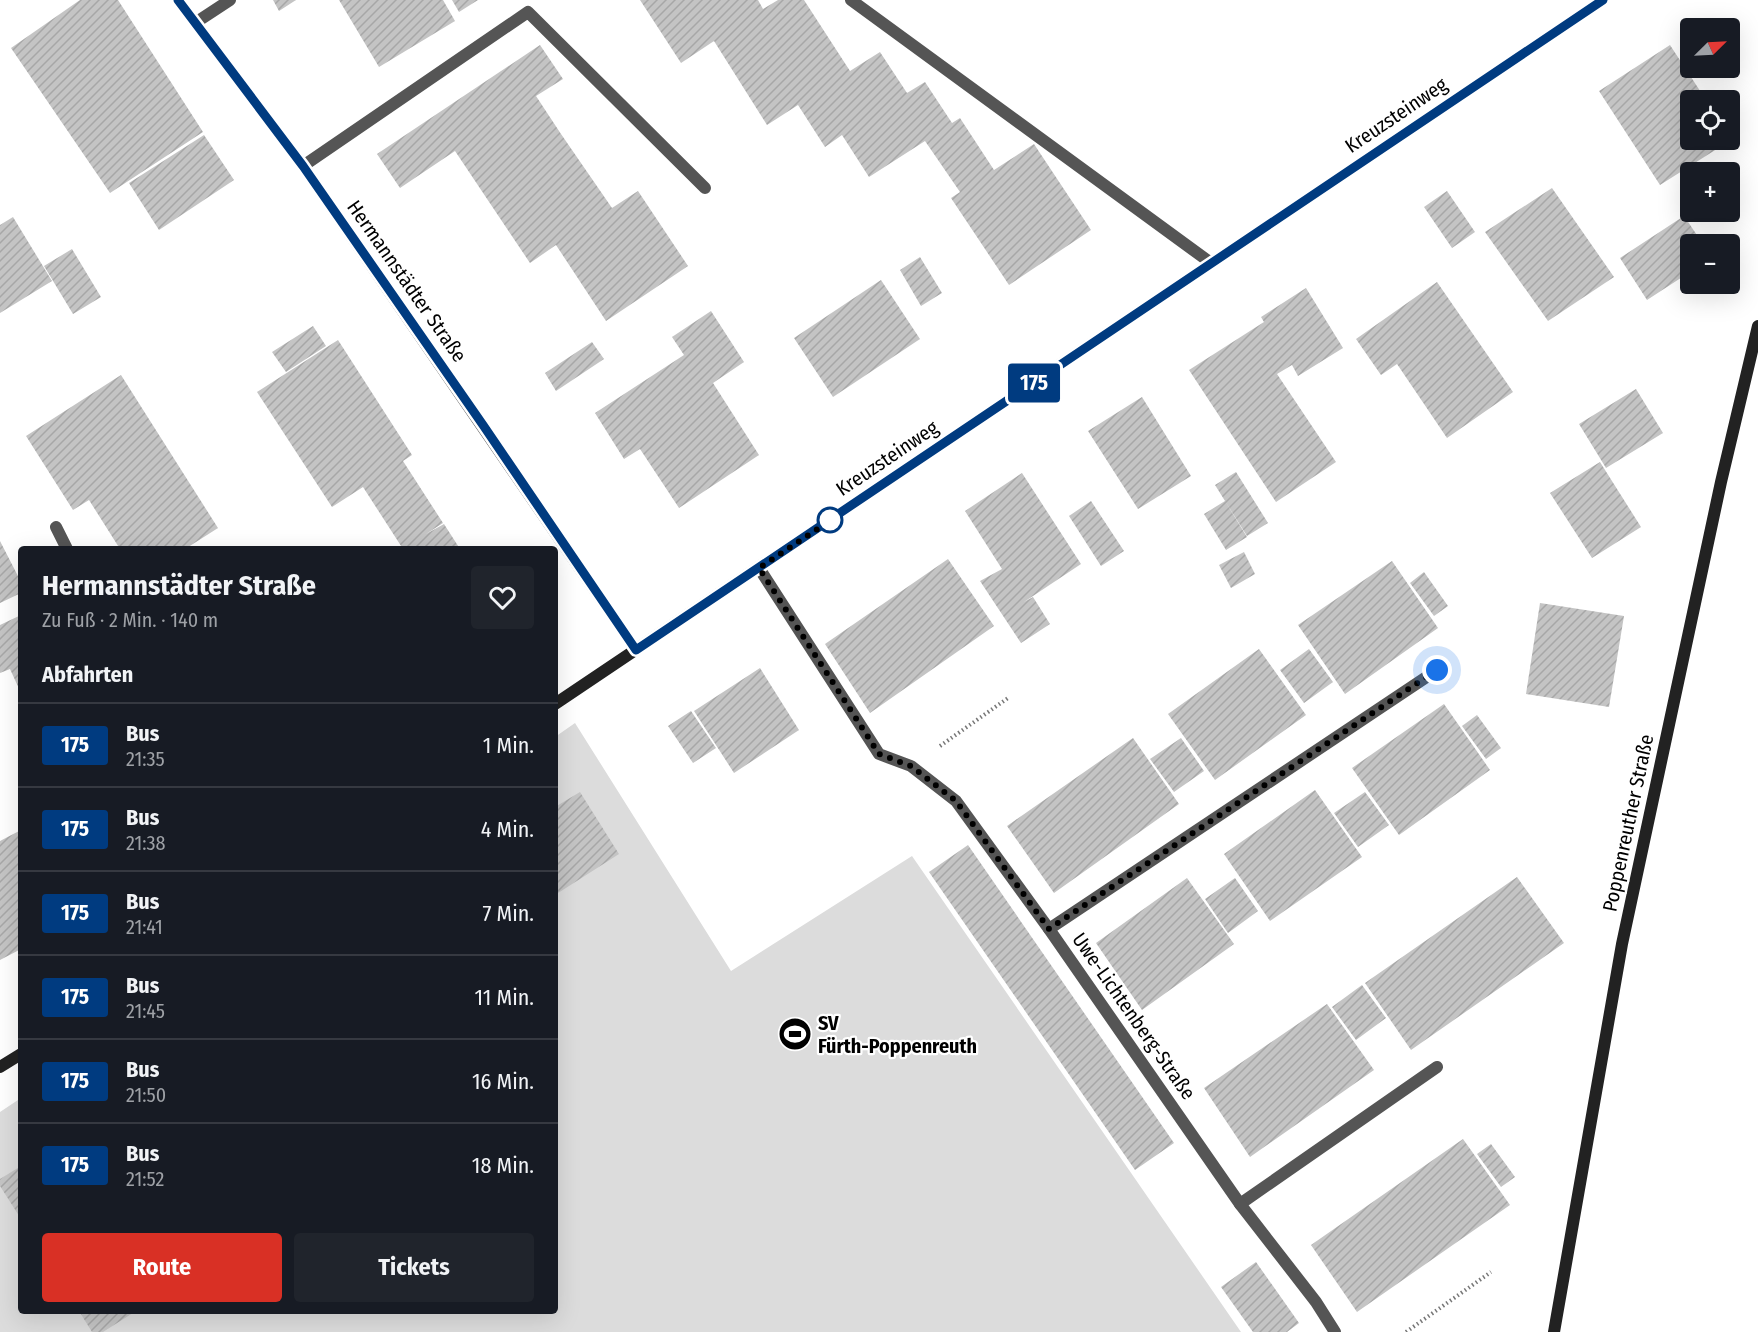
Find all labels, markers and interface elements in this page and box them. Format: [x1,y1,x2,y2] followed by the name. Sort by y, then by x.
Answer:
[1680,18,1740,78] north arrow
[1680,18,1740,294] map controls
[1340,72,1452,158] street label: Kreuzsteinweg
[1680,90,1740,150] button: locate
[1680,162,1740,222] button: +
[342,196,472,366] street label: Hermannstädter Straße
[1680,234,1740,294] button: −
[1000,364,1068,403] line badge: 175
[1020,370,1048,396] text: 175
[831,415,943,501] street label: Kreuzsteinweg
[817,507,843,533] unlabelled marker
[471,566,534,629] button: heart
[42,569,316,602] text: Hermannstädter Straße
[42,608,218,632] text: Zu Fuß · 2 Min. · 140 m
[1422,655,1452,685] your location
[42,661,133,688] text: Abfahrten
[126,720,159,747] text: Bus
[61,732,89,758] text: 175
[483,732,534,759] text: 1 Min.
[1597,732,1659,914] street label: Poppenreuther Straße
[126,747,165,771] text: 21:35
[126,804,159,831] text: Bus
[61,816,89,842] text: 175
[481,816,534,843] text: 4 Min.
[126,831,166,855] text: 21:38
[126,888,159,915] text: Bus
[61,900,89,926] text: 175
[482,900,534,927] text: 7 Min.
[126,915,163,939] text: 21:41
[1067,928,1201,1104] street label: Uwe-Lichtenberg-Straße
[126,972,159,999] text: Bus
[61,984,89,1010] text: 175
[475,984,534,1011] text: 11 Min.
[126,999,165,1023] text: 21:45
[818,1011,977,1058] place label: SV Fürth-Poppenreuth
[777,1016,813,1052] sports icon: SV Fürth-Poppenreuth
[126,1056,159,1083] text: Bus
[61,1068,89,1094] text: 175
[472,1068,534,1095] text: 16 Min.
[126,1083,166,1107] text: 21:50
[126,1140,159,1167] text: Bus
[61,1152,89,1178] text: 175
[472,1152,534,1179] text: 18 Min.
[126,1167,164,1191] text: 21:52
[42,1233,282,1302] button: Route
[294,1233,534,1302] button: Tickets

